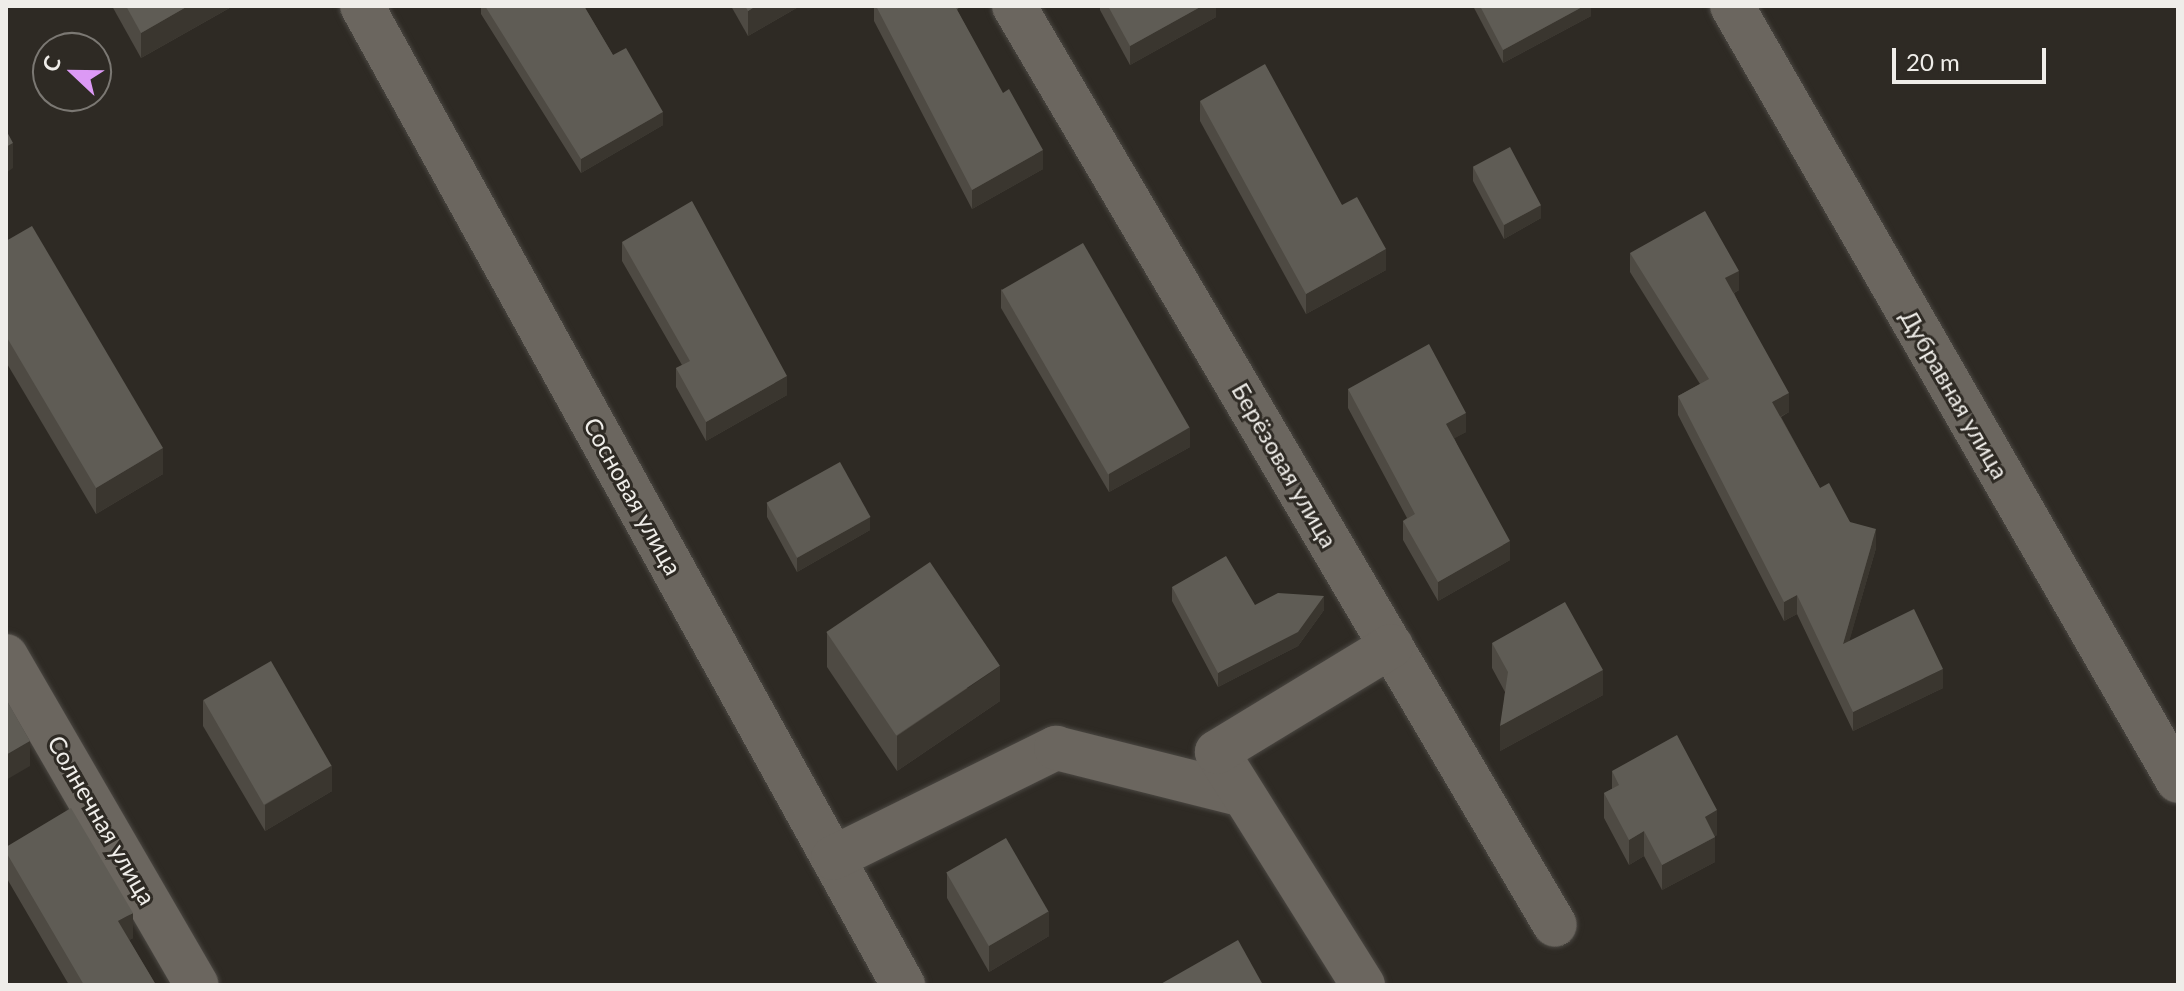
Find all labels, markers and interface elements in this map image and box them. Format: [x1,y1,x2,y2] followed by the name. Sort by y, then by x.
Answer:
[32,32,112,112] north arrow
[1896,32,2050,82] scale bar
[1906,47,1960,76] text: 20 m
[36,52,66,75] text: С
[1895,304,2015,484] street label: Дубравная улица
[1226,378,1344,552] street label: Берёзовая улица
[578,412,688,580] street label: Сосновая улица
[42,730,162,910] street label: Солнечная улица

